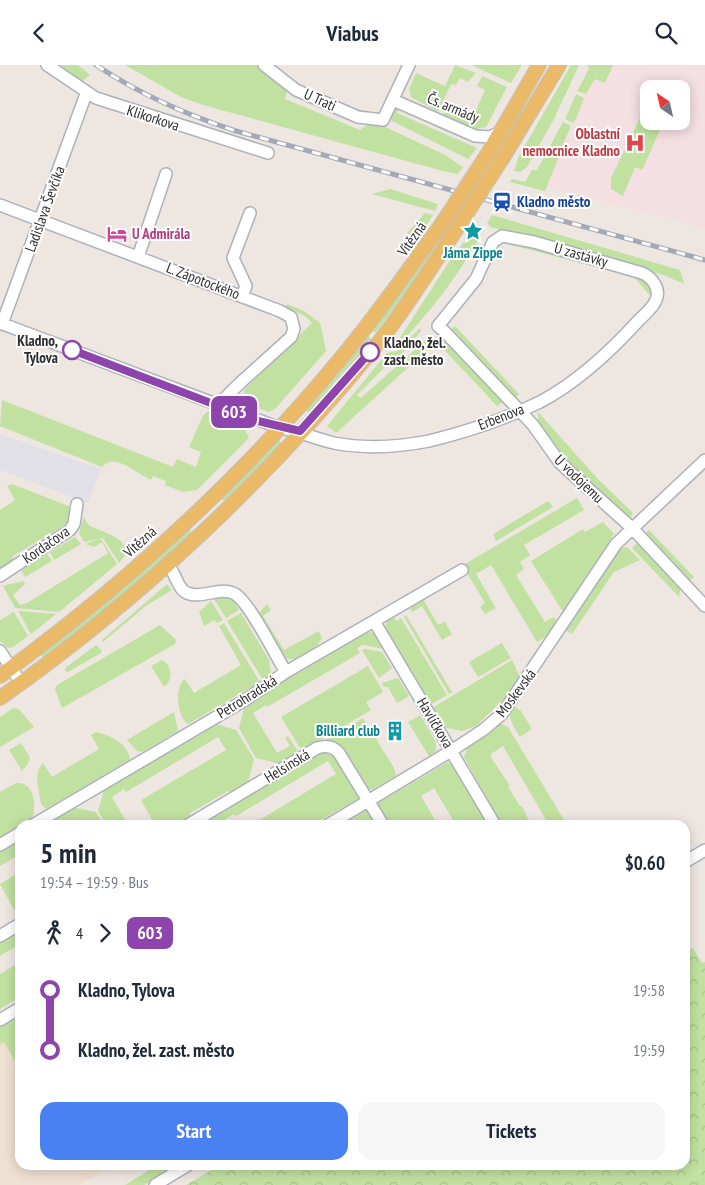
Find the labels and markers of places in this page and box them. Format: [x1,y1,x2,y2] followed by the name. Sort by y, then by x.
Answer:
[523,124,621,160] place label: Oblastní nemocnice Kladno
[624,132,646,154] hospital icon: Oblastní nemocnice Kladno
[491,191,513,213] station icon: Kladno město
[517,192,591,211] place label: Kladno město
[462,220,484,242] place icon: Jáma Zippe
[106,223,128,245] hotel icon: U Admirála
[132,224,190,243] place label: U Admirála
[442,243,503,262] place label: Jáma Zippe
[17,331,58,367] place label: Kladno, Tylova
[384,333,446,369] place label: Kladno, žel. zast. město
[62,340,82,360] marker: Kladno, Tylova
[360,342,380,362] marker: Kladno, žel. zast. město
[384,720,406,742] building icon: Billiard club
[316,721,380,740] place label: Billiard club

